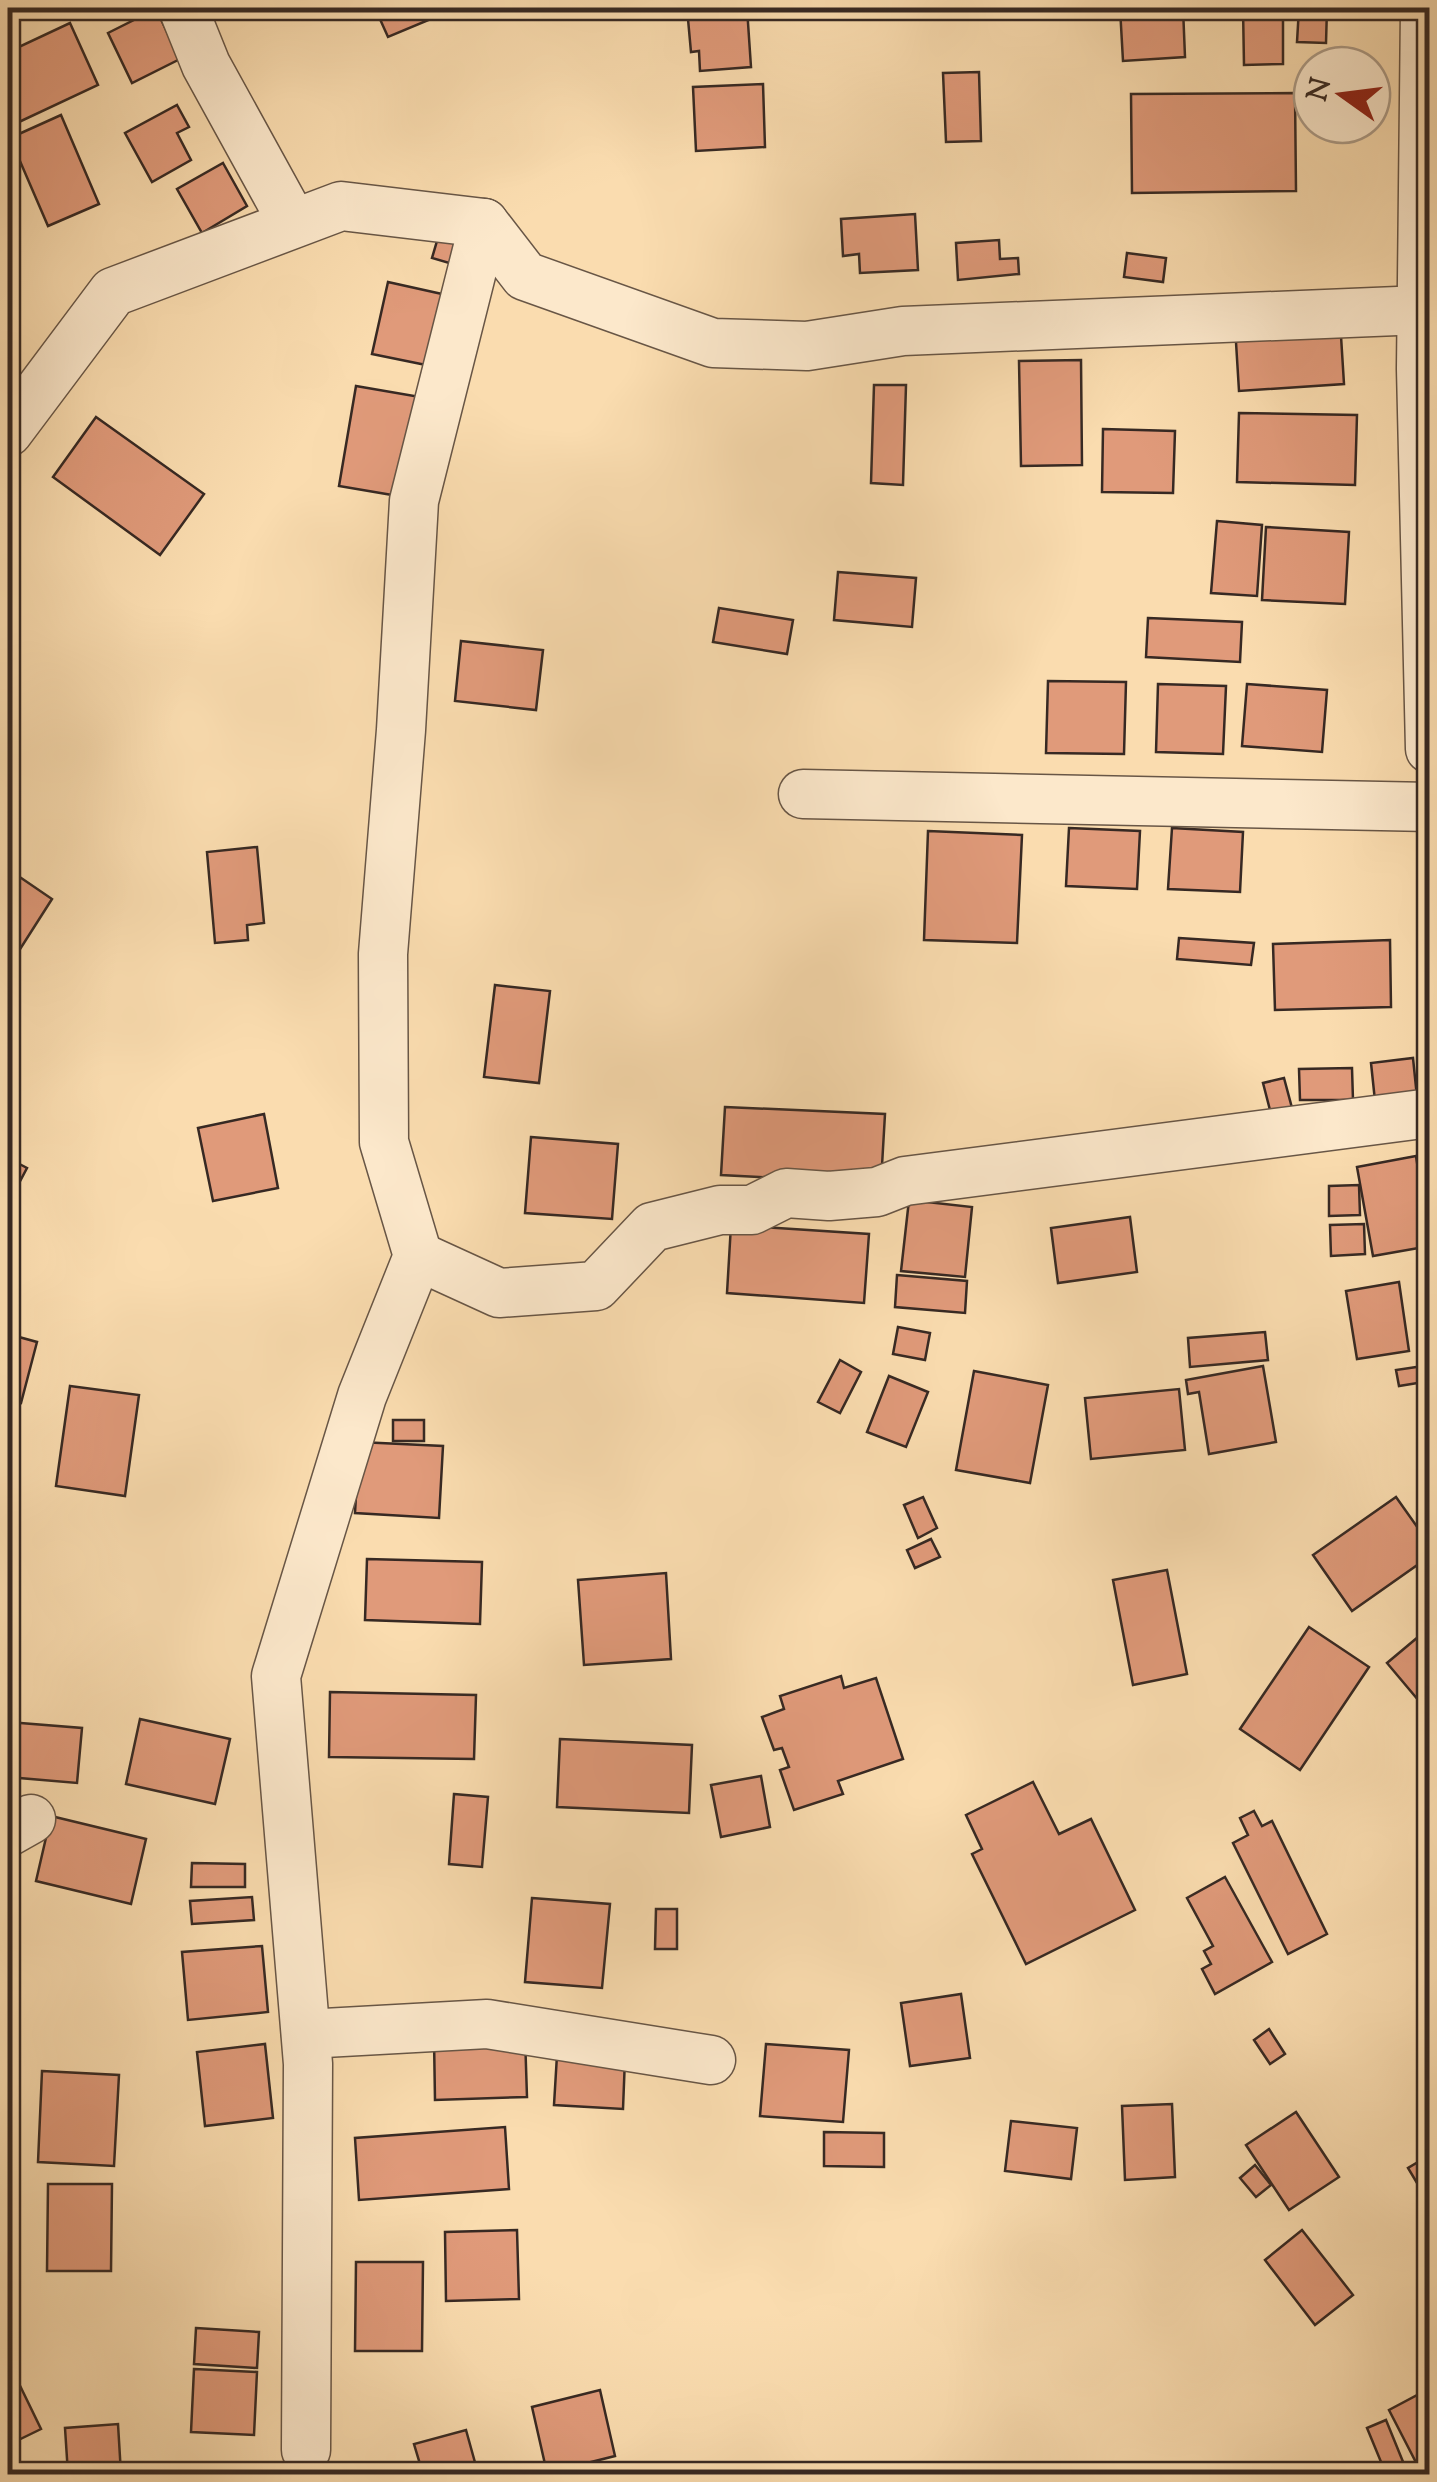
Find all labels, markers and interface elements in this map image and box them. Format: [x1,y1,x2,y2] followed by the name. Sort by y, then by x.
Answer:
[1292,45,1392,145] north arrow
[1299,74,1343,105] text: N

